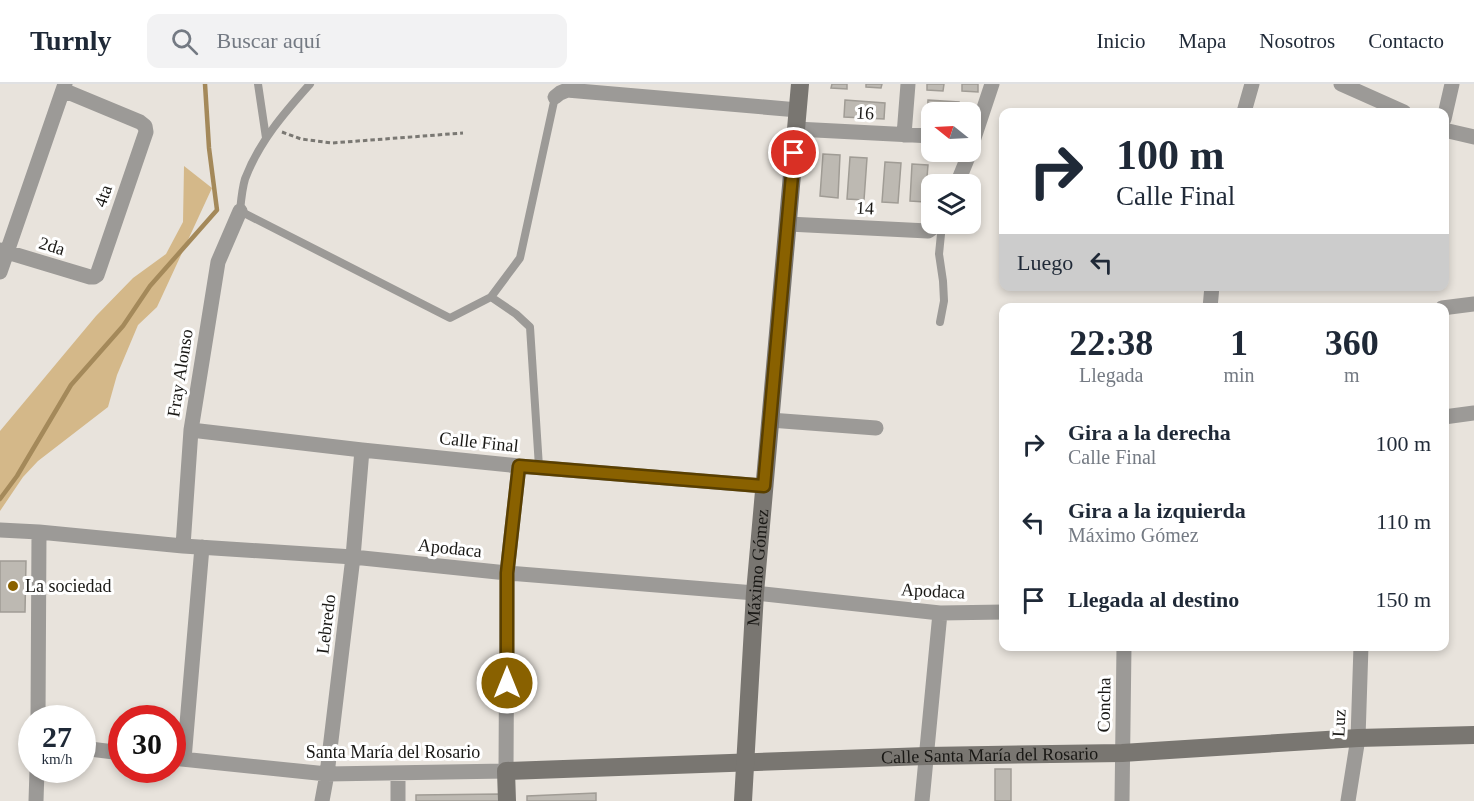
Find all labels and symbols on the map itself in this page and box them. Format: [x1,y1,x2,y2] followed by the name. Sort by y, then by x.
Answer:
[921,102,981,162] north arrow
[855,103,875,123] street label: 16
[768,127,819,178] pin
[90,182,116,210] street label: 4ta
[855,198,875,218] street label: 14
[37,233,67,259] street label: 2da
[163,328,197,418] street label: Fray Alonso
[438,428,520,456] street label: Calle Final
[743,508,772,627] street label: Máximo Gómez
[417,535,483,561] street label: Apodaca
[25,576,111,596] place label: La sociedad
[6,579,20,593] marker: La sociedad
[901,579,965,603] street label: Apodaca
[312,593,340,655] street label: Lebredo
[475,651,539,715] position arrow
[1094,677,1114,733] street label: Concha
[108,705,186,783] speed limit sign: 30
[1328,708,1350,737] street label: Luz
[306,742,480,762] street label: Santa María del Rosario
[881,743,1098,768] street label: Calle Santa María del Rosario

